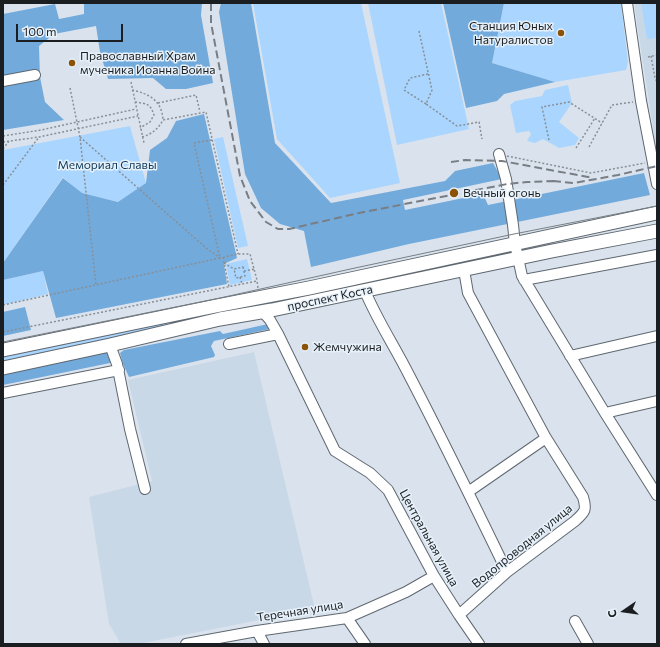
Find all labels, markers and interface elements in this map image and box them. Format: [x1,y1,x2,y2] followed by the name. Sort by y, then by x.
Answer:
[18,16,125,42] scale bar
[469,19,553,47] place label: Станция Юных Натуралистов
[23,24,57,38] text: 100 m
[556,28,566,38] marker: Станция Юных Натуралистов
[80,49,216,77] place label: Православный Храм мученика Иоанна Война
[67,58,77,68] marker: Православный Храм мученика Иоанна Война
[57,158,157,172] park label: Мемориал Славы
[463,186,541,200] place label: Вечный огонь
[448,187,460,199] marker: Вечный огонь
[286,282,374,314] street label: проспект Коста
[313,340,382,354] place label: Жемчужина
[300,342,310,352] marker: Жемчужина
[396,487,462,589] street label: Центральная улица
[469,501,575,591] street label: Водопроводная улица
[604,591,644,631] north arrow
[256,597,344,625] street label: Теречная улица
[605,609,619,619] text: С

